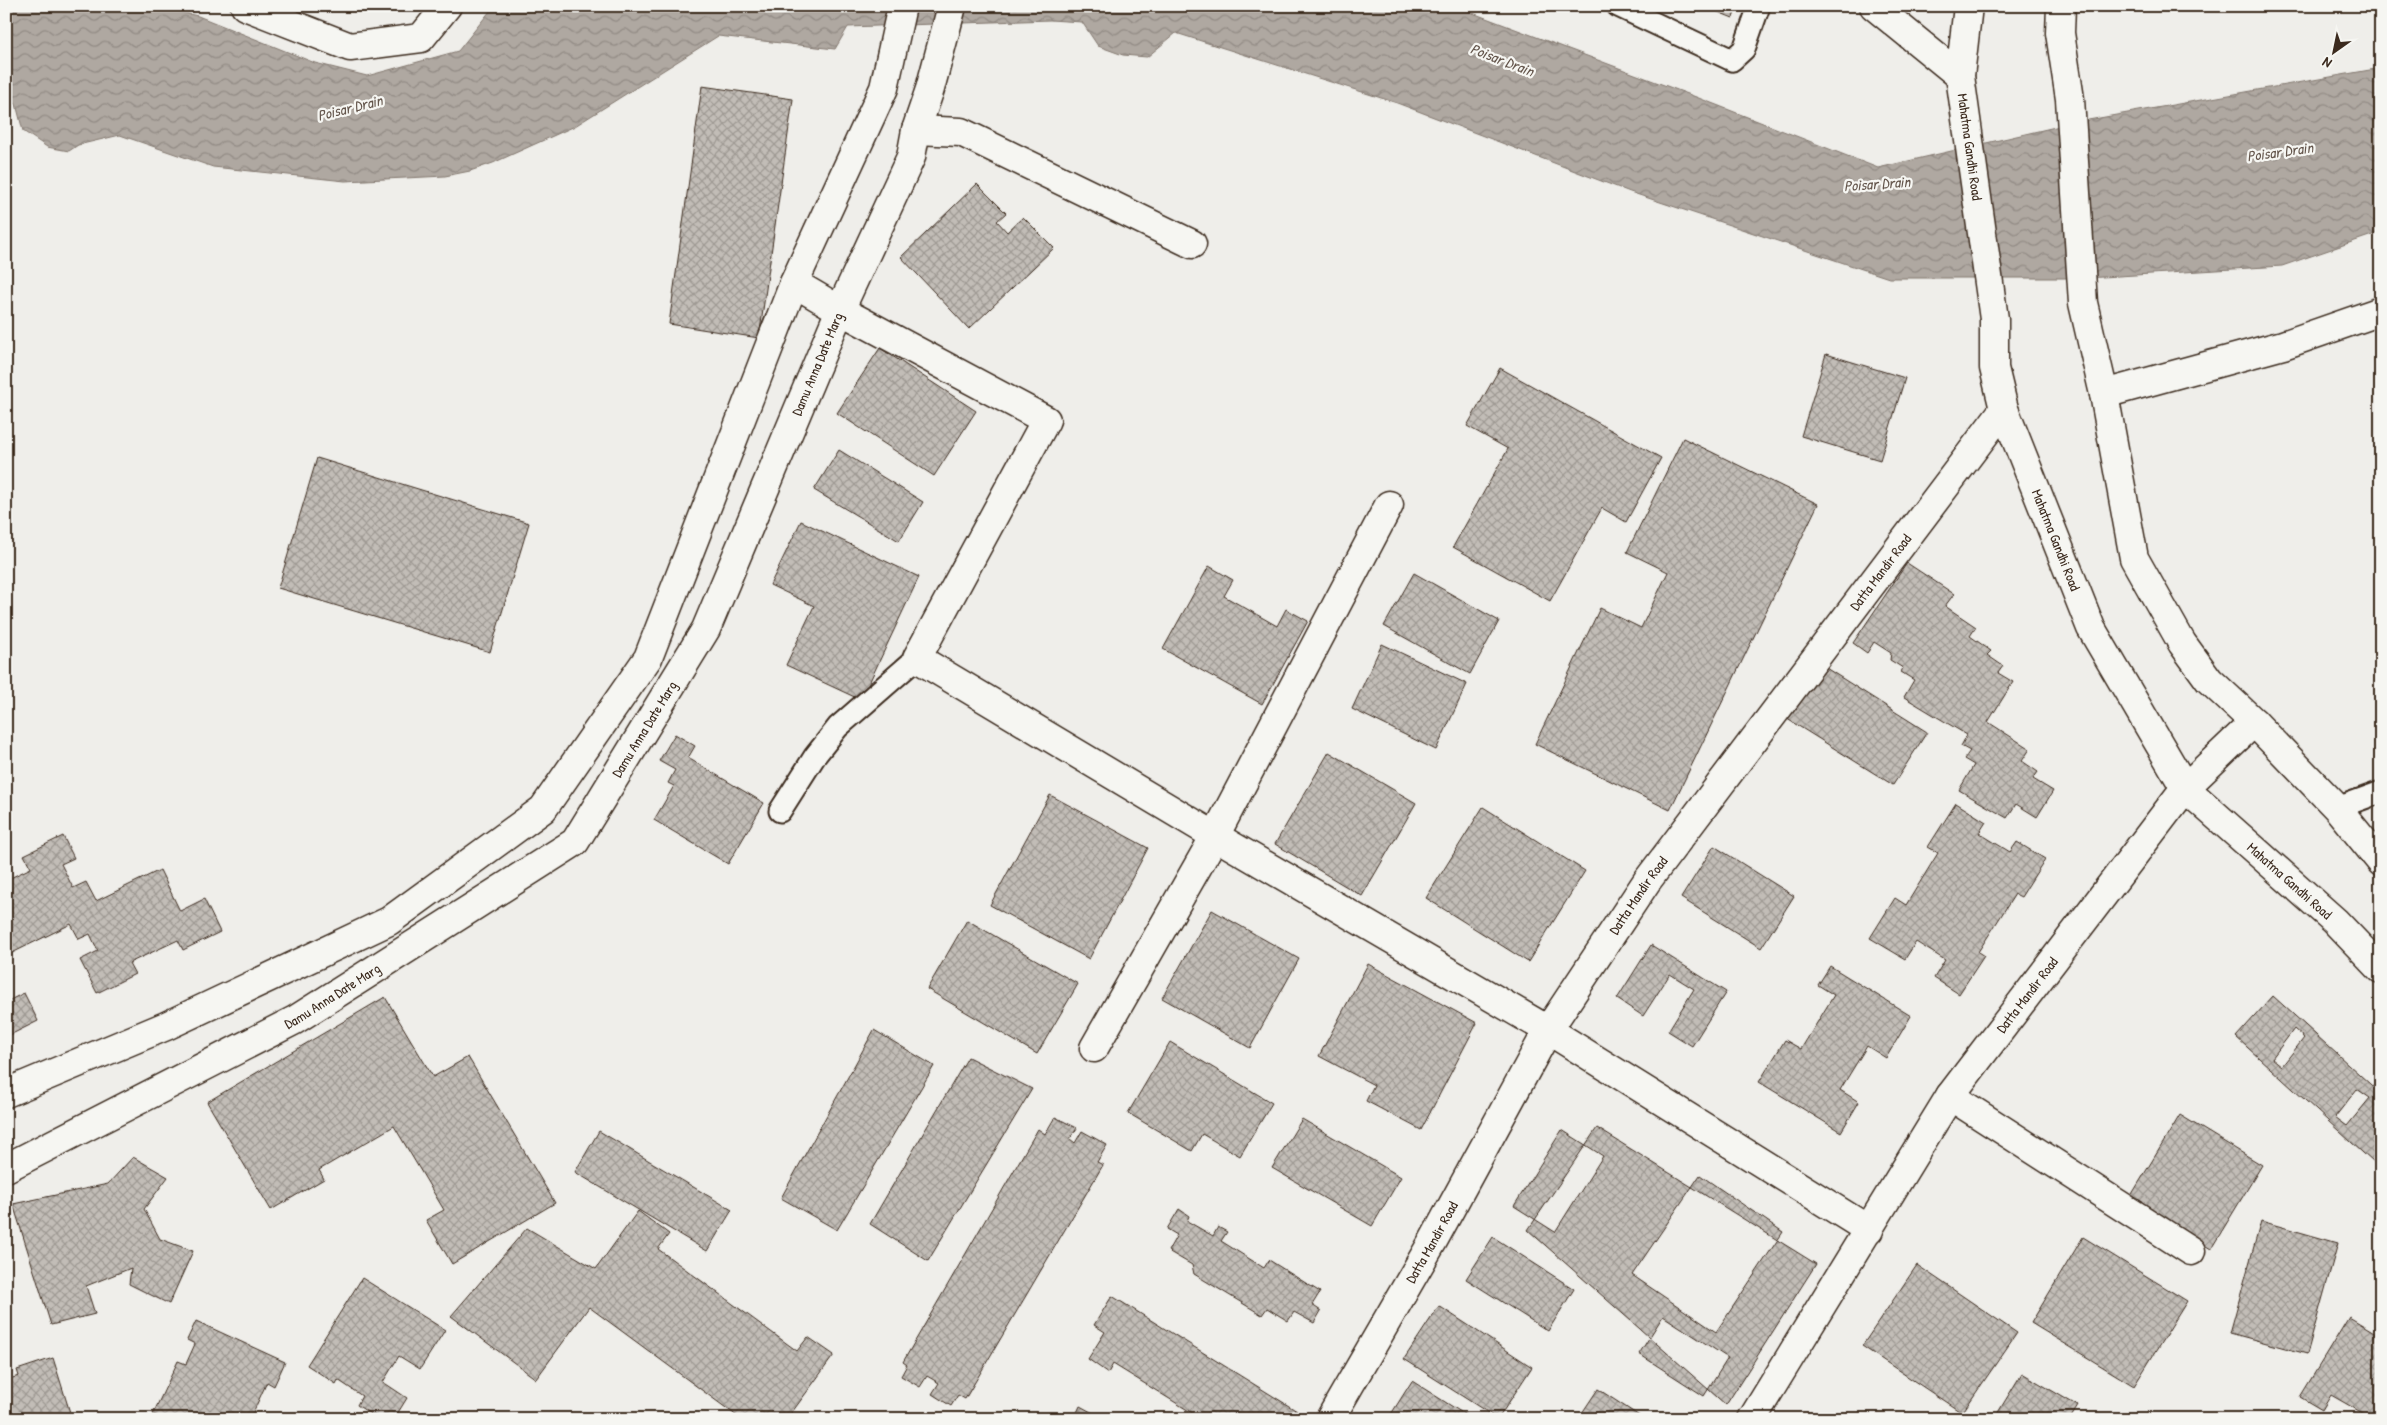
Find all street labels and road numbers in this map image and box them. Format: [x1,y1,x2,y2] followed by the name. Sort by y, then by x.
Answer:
[1954,92,1987,202] street label: Mahatma Gandhi Road
[787,309,848,418] street label: Damu Anna Date Marg
[2028,486,2085,594] street label: Mahatma Gandhi Road
[1845,530,1915,614] street label: Datta Mandir Road
[607,677,682,781] street label: Damu Anna Date Marg
[2243,838,2337,924] street label: Mahatma Gandhi Road
[1604,852,1672,938] street label: Datta Mandir Road
[1992,952,2062,1037] street label: Datta Mandir Road
[281,958,384,1033] street label: Damu Anna Date Marg
[1401,1197,1462,1286] street label: Datta Mandir Road

